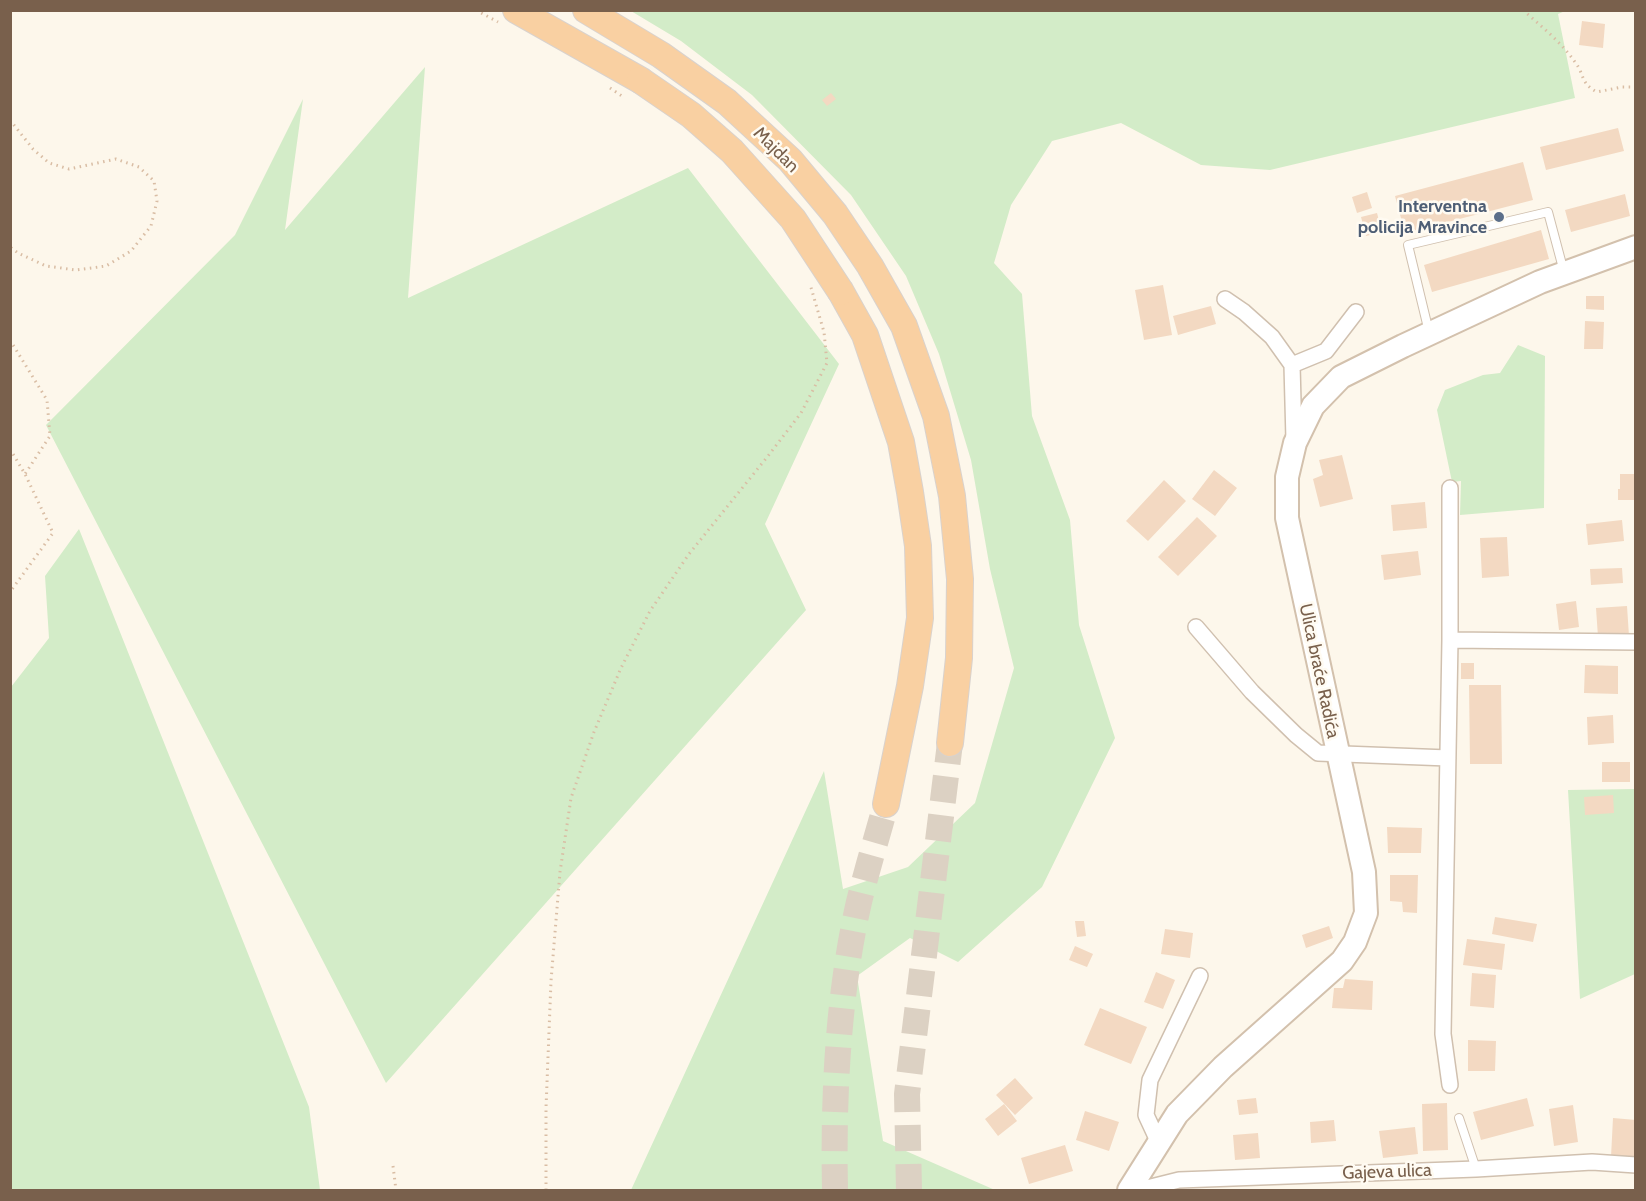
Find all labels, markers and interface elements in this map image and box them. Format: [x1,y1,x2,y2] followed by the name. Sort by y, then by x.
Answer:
[749,123,803,177] street label: Majdan
[1358,196,1487,238] place label: Interventna policija Mravince
[1492,210,1506,224] marker: Interventna policija Mravince
[1294,602,1344,740] street label: Ulica braće Radića
[1342,1160,1432,1184] street label: Gajeva ulica

